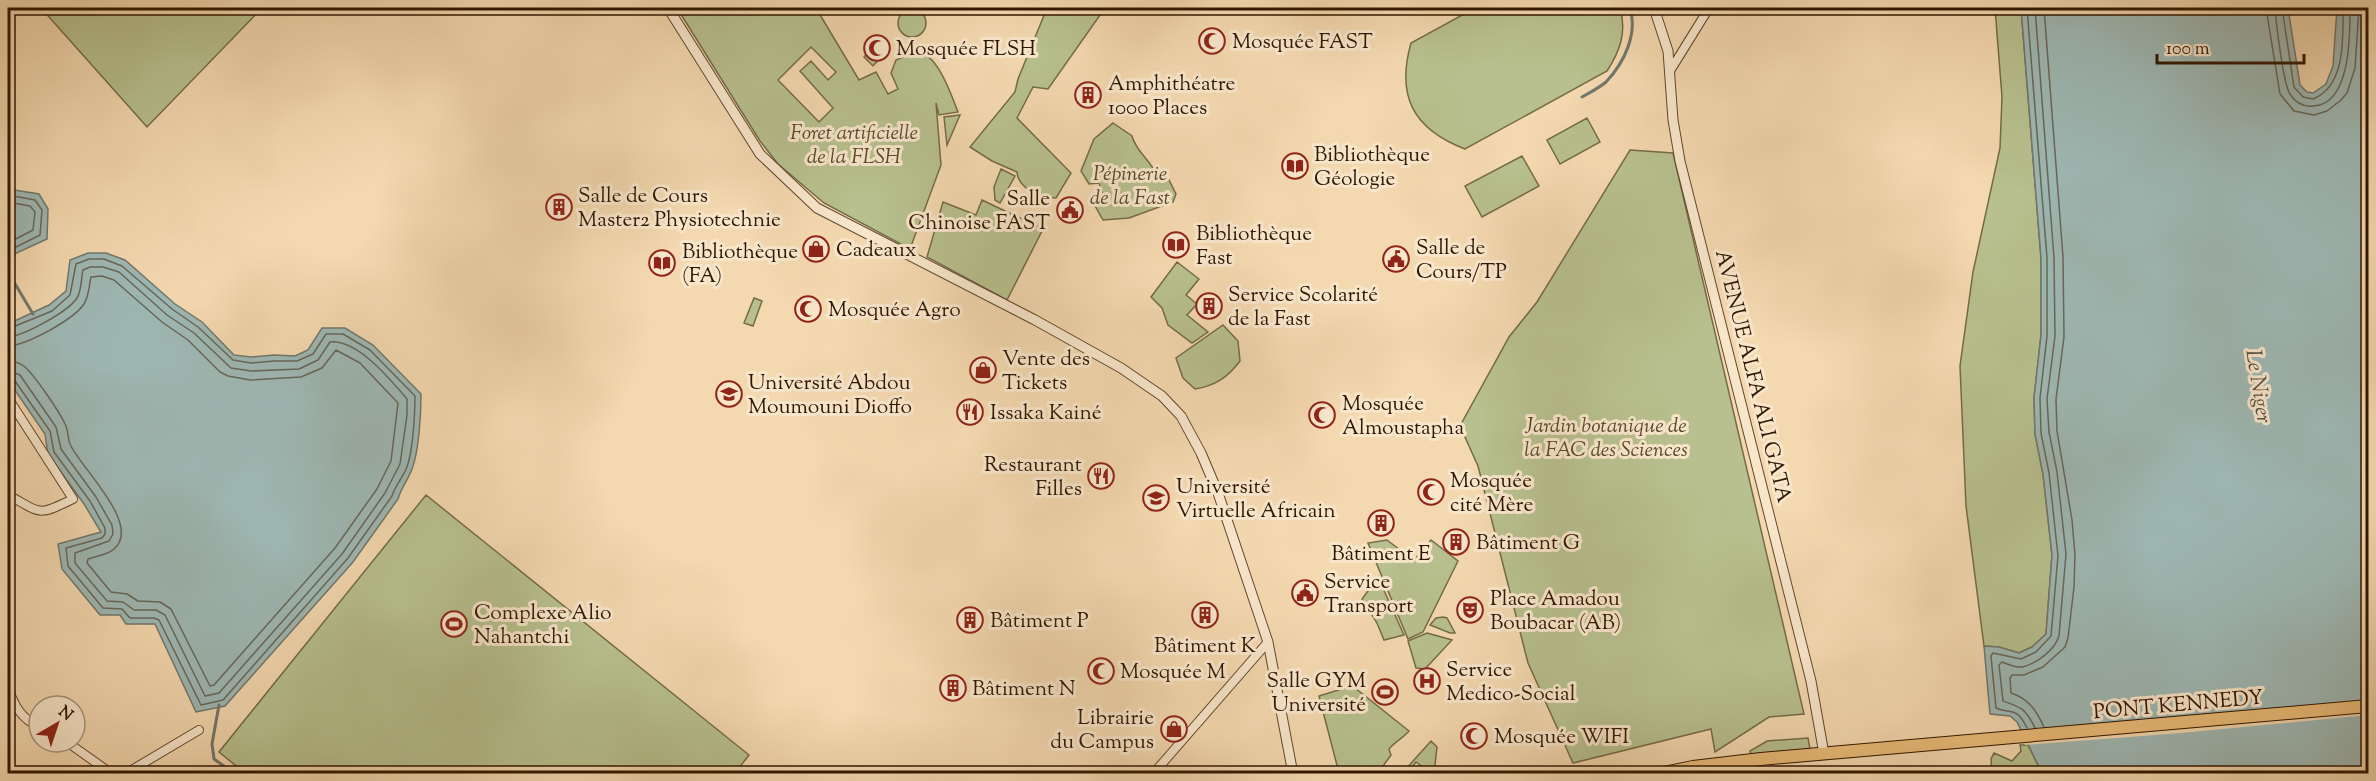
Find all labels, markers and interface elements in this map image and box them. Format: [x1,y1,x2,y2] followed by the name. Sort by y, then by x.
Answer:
[1197,26,1227,56] mosque icon: Mosquée FAST
[2157,27,2304,65] scale bar
[1232,28,1373,58] place label: Mosquée FAST
[862,33,892,63] mosque icon: Mosquée FLSH
[896,35,1036,65] place label: Mosquée FLSH
[2166,37,2210,63] text: 100 m
[1108,70,1235,124] place label: Amphithéatre 1000 Places
[1073,80,1103,110] building icon: Amphithéatre 1000 Places
[790,119,918,173] park label: Foret artificielle de la FLSH
[1314,141,1430,195] place label: Bibliothèque Géologie
[1280,151,1310,181] library icon: Bibliothèque Géologie
[1090,160,1170,214] park label: Pépinerie de la Fast
[578,182,781,236] place label: Salle de Cours Master2 Physiotechnie
[908,185,1050,239] place label: Salle Chinoise FAST
[544,192,574,222] building icon: Salle de Cours Master2 Physiotechnie
[1055,195,1085,225] public building icon: Salle Chinoise FAST
[1196,220,1312,274] place label: Bibliothèque Fast
[1161,230,1191,260] library icon: Bibliothèque Fast
[801,234,831,264] shop icon: Cadeaux
[1416,234,1507,288] place label: Salle de Cours/TP
[836,236,916,266] place label: Cadeaux
[682,238,798,292] place label: Bibliothèque (FA)
[1381,244,1411,274] public building icon: Salle de Cours/TP
[1706,247,1798,506] street label: AVENUE ALFA ALI GATA
[647,248,677,278] library icon: Bibliothèque (FA)
[1228,281,1378,335] place label: Service Scolarité de la Fast
[1194,291,1224,321] building icon: Service Scolarité de la Fast
[793,294,823,324] mosque icon: Mosquée Agro
[828,296,961,326] place label: Mosquée Agro
[1002,345,1090,399] place label: Vente des Tickets
[2235,347,2279,426] water label: Le Niger
[968,355,998,385] shop icon: Vente des Tickets
[748,369,912,423] place label: Université Abdou Moumouni Dioffo
[714,379,744,409] school or university icon: Université Abdou Moumouni Dioffo
[1342,390,1464,444] place label: Mosquée Almoustapha
[955,397,985,427] restaurant icon: Issaka Kainé
[990,399,1102,429] place label: Issaka Kainé
[1307,400,1337,430] mosque icon: Mosquée Almoustapha
[1524,412,1688,466] park label: Jardin botanique de la FAC des Sciences
[984,451,1082,505] place label: Restaurant Filles
[1086,461,1116,491] restaurant icon: Restaurant Filles
[1450,467,1533,521] place label: Mosquée cité Mère
[1176,473,1336,527] place label: Université Virtuelle Africain
[1416,477,1446,507] mosque icon: Mosquée cité Mère
[1141,483,1171,513] school or university icon: Université Virtuelle Africain
[1366,508,1396,538] building icon: Bâtiment E
[1441,527,1471,557] building icon: Bâtiment G
[1476,529,1580,559] place label: Bâtiment G
[1331,540,1431,570] place label: Bâtiment E
[1324,568,1413,622] place label: Service Transport
[1290,578,1320,608] public building icon: Service Transport
[1490,585,1621,639] place label: Place Amadou Boubacar (AB)
[1455,595,1485,625] theatre icon: Place Amadou Boubacar (AB)
[474,599,612,653] place label: Complexe Alio Nahantchi
[1190,600,1220,630] building icon: Bâtiment K
[955,605,985,635] building icon: Bâtiment P
[990,607,1089,637] place label: Bâtiment P
[439,609,469,639] sports icon: Complexe Alio Nahantchi
[1154,632,1256,662] place label: Bâtiment K
[1086,656,1116,686] mosque icon: Mosquée M
[1446,656,1576,710] place label: Service Medico-Social
[1120,658,1226,688] place label: Mosquée M
[1412,666,1442,696] hospital icon: Service Medico-Social
[1267,667,1366,721] place label: Salle GYM Université
[938,673,968,703] building icon: Bâtiment N
[972,675,1076,705] place label: Bâtiment N
[1370,677,1400,707] sports icon: Salle GYM Université
[2092,684,2264,728] street label: PONT KENNEDY
[27,694,87,754] north arrow
[53,701,77,727] text: N
[1050,704,1154,758] place label: Librairie du Campus
[1159,714,1189,744] shop icon: Librairie du Campus
[1459,721,1489,751] mosque icon: Mosquée WIFI
[1494,723,1629,753] place label: Mosquée WIFI

